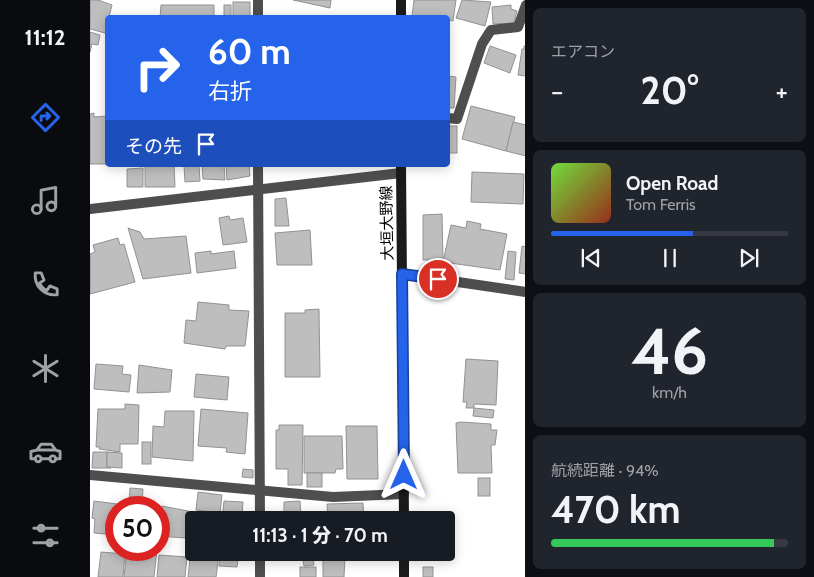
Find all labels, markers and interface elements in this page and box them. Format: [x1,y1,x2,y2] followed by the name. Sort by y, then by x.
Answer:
[25,24,65,51] text: 11:12
[208,30,291,73] text: 60 m
[125,35,190,100] icon: right
[551,42,615,61] text: エアコン
[641,67,698,114] text: 20°
[551,74,563,108] text: −
[776,74,788,108] text: +
[208,78,252,105] text: 右折
[28,100,63,135] icon: directions
[192,130,220,158] icon: arrive
[125,135,182,158] text: その先
[626,172,718,195] text: Open Road
[28,183,63,218] icon: music
[377,185,397,261] street label: 大垣大野線
[626,195,696,214] text: Tom Ferris
[577,244,605,272] icon: previous
[656,244,684,272] icon: pause
[735,244,763,272] icon: next
[417,258,459,300] pin
[424,265,452,293] icon: arrive
[28,267,63,302] icon: phone
[631,311,708,390] text: 46
[28,351,63,386] icon: climate
[652,383,687,402] text: km/h
[28,434,63,469] icon: car
[377,448,429,500] position arrow
[551,461,659,480] text: 航続距離 · 94%
[551,486,680,533] text: 470 km
[105,496,170,561] speed limit sign: 50
[28,518,63,553] icon: filters
[252,524,388,547] text: 11:13 · 1 分 · 70 m

